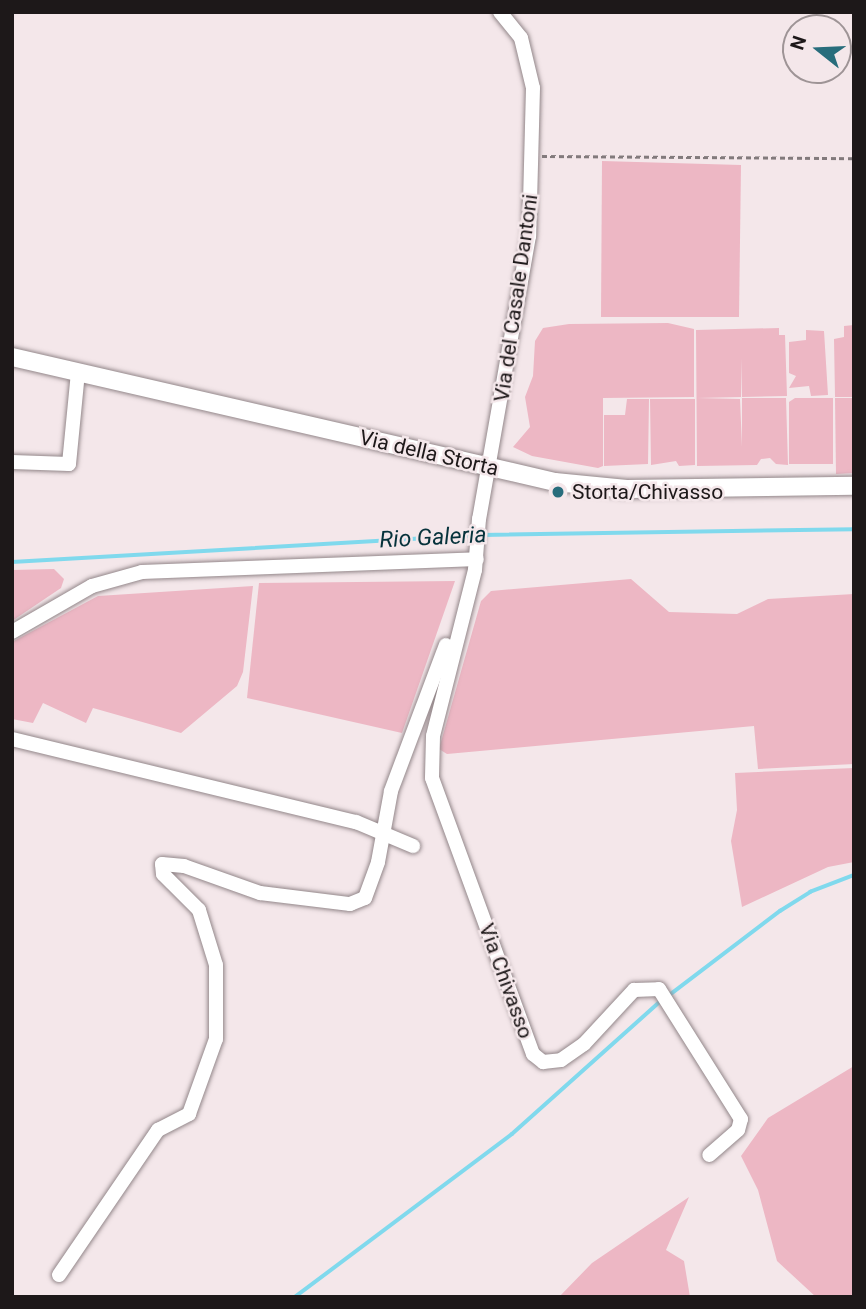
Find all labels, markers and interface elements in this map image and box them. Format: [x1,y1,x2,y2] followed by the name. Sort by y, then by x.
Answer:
[782,14,852,84] north arrow
[785,33,811,53] text: N
[489,193,543,403] street label: Via del Casale Dantoni
[357,425,501,481] street label: Via della Storta
[572,479,723,505] place label: Storta/Chivasso
[550,484,566,500] marker: Storta/Chivasso
[379,521,487,555] water label: Rio Galeria
[474,920,538,1042] street label: Via Chivasso

